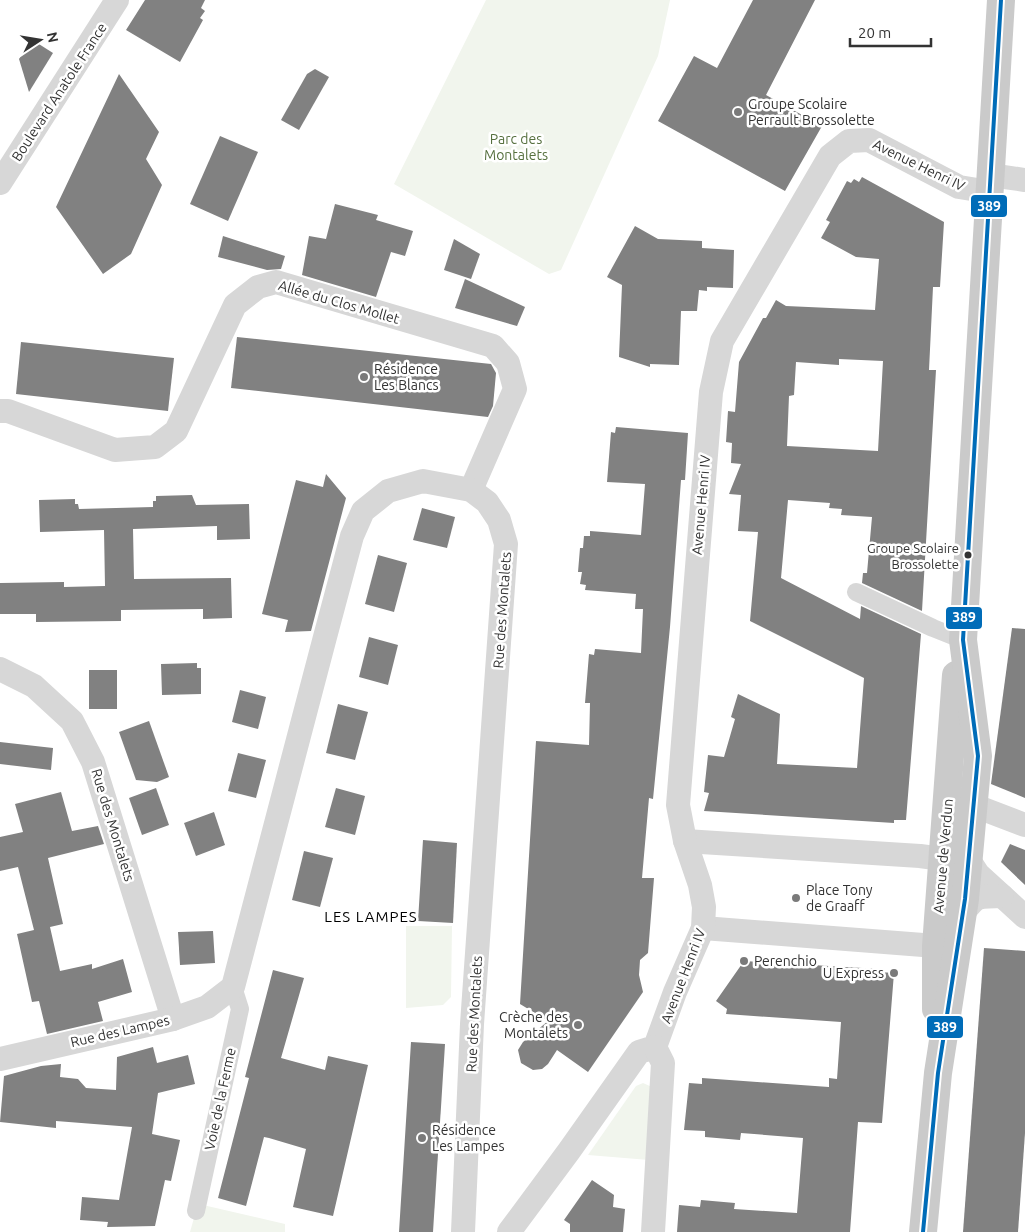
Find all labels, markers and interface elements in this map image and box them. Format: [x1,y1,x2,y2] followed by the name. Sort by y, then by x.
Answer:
[15,15,65,65] north arrow
[850,15,931,47] scale bar
[8,20,110,164] street label: Boulevard Anatole France
[858,24,891,41] text: 20 m
[44,31,62,44] text: N
[748,96,875,128] place label: Groupe Scolaire Perrault Brossolette
[732,106,744,118] marker: Groupe Scolaire Perrault Brossolette
[484,131,548,163] park label: Parc des Montalets
[870,136,968,194] street label: Avenue Henri IV
[970,194,1008,218] line badge: 389
[977,198,1001,214] text: 389
[277,277,402,327] street label: Allée du Clos Mollet
[374,361,439,393] place label: Résidence Les Blancs
[358,371,370,383] marker: Résidence Les Blancs
[689,454,713,556] street label: Avenue Henri IV
[867,541,959,571] place label: Groupe Scolaire Brossolette
[963,550,973,560] marker: Groupe Scolaire Brossolette
[490,551,514,669] street label: Rue des Montalets
[945,606,983,630] line badge: 389
[952,609,976,625] text: 389
[88,767,138,883] street label: Rue des Montalets
[930,798,956,914] street label: Avenue de Verdun
[806,882,873,914] place label: Place Tony de Graaff
[790,892,802,904] marker: Place Tony de Graaff
[324,908,418,925] district label: LES LAMPES
[658,926,708,1026] street label: Avenue Henri IV
[754,953,817,969] place label: Perenchio
[463,955,485,1073] street label: Rue des Montalets
[738,955,750,967] marker: Perenchio
[823,965,884,981] place label: U Express
[888,967,900,979] marker: U Express
[499,1009,568,1041] place label: Crèche des Montalets
[69,1012,171,1050] street label: Rue des Lampes
[926,1015,964,1039] line badge: 389
[572,1019,584,1031] marker: Crèche des Montalets
[933,1019,957,1035] text: 389
[201,1046,239,1152] street label: Voie de la Ferme
[432,1122,505,1154] place label: Résidence Les Lampes
[416,1132,428,1144] marker: Résidence Les Lampes

